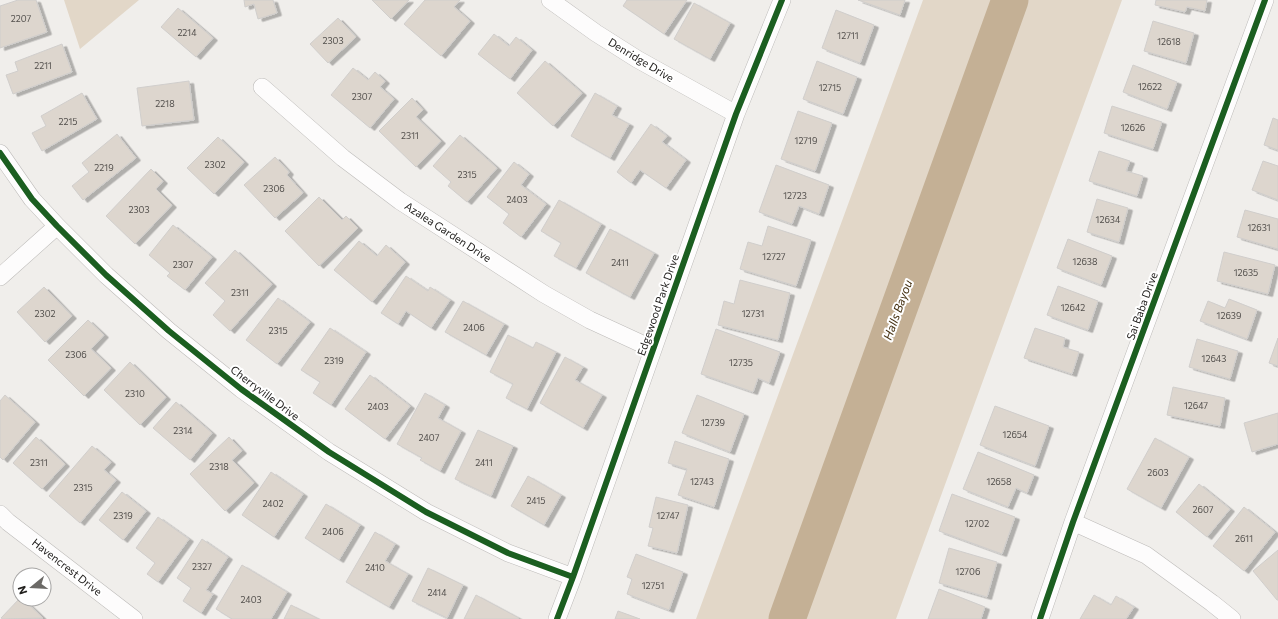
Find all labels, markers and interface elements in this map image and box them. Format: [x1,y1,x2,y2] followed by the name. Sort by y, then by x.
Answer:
[11,13,32,24] house number: 2207
[177,27,197,38] house number: 2214
[837,30,859,41] house number: 12711
[322,35,344,46] house number: 2303
[606,35,677,84] street label: Denridge Drive
[1157,36,1181,47] house number: 12618
[34,60,52,71] house number: 2211
[1138,81,1162,92] house number: 12622
[819,82,841,93] house number: 12715
[352,91,373,102] house number: 2307
[155,98,175,109] house number: 2218
[59,116,78,127] house number: 2215
[1121,122,1145,133] house number: 12626
[401,130,419,141] house number: 2311
[795,135,817,146] house number: 12719
[205,159,225,170] house number: 2302
[94,162,114,173] house number: 2219
[457,169,477,180] house number: 2315
[263,183,285,194] house number: 2306
[783,190,807,201] house number: 12723
[506,194,528,205] house number: 2403
[403,199,494,264] street label: Azalea Garden Drive
[128,204,150,215] house number: 2303
[1096,214,1121,225] house number: 12634
[1247,222,1271,233] house number: 12631
[762,251,786,262] house number: 12727
[634,252,681,357] street label: Edgewood Park Drive
[1073,256,1097,267] house number: 12638
[611,257,629,268] house number: 2411
[173,259,194,270] house number: 2307
[1234,267,1258,278] house number: 12635
[1123,270,1160,341] street label: Sai Baba Drive
[880,277,914,342] water label: Halls Bayou
[231,287,249,298] house number: 2311
[1061,302,1085,313] house number: 12642
[35,308,55,319] house number: 2302
[742,308,764,319] house number: 12731
[1217,310,1241,321] house number: 12639
[463,322,485,333] house number: 2406
[268,325,288,336] house number: 2315
[65,349,87,360] house number: 2306
[1202,353,1226,364] house number: 12643
[324,355,344,366] house number: 2319
[729,357,753,368] house number: 12735
[228,363,302,423] street label: Cherryville Drive
[125,388,145,399] house number: 2310
[1184,400,1208,411] house number: 12647
[367,401,389,412] house number: 2403
[701,417,725,428] house number: 12739
[173,425,193,436] house number: 2314
[1003,429,1028,440] house number: 12654
[419,432,440,443] house number: 2407
[30,457,48,468] house number: 2311
[475,457,493,468] house number: 2411
[209,461,229,472] house number: 2318
[1147,467,1169,478] house number: 2603
[690,476,714,487] house number: 12743
[987,476,1011,487] house number: 12658
[73,482,93,493] house number: 2315
[527,495,545,506] house number: 2415
[262,498,284,509] house number: 2402
[1192,504,1214,515] house number: 2607
[113,510,133,521] house number: 2319
[657,510,680,521] house number: 12747
[965,518,989,529] house number: 12702
[322,526,344,537] house number: 2406
[1235,533,1253,544] house number: 2611
[30,535,105,598] street label: Havencrest Drive
[192,561,212,572] house number: 2327
[365,562,385,573] house number: 2410
[956,566,980,577] house number: 12706
[12,567,52,607] north arrow
[642,580,664,591] house number: 12751
[15,584,29,596] text: N
[427,587,447,598] house number: 2414
[240,594,262,605] house number: 2403

